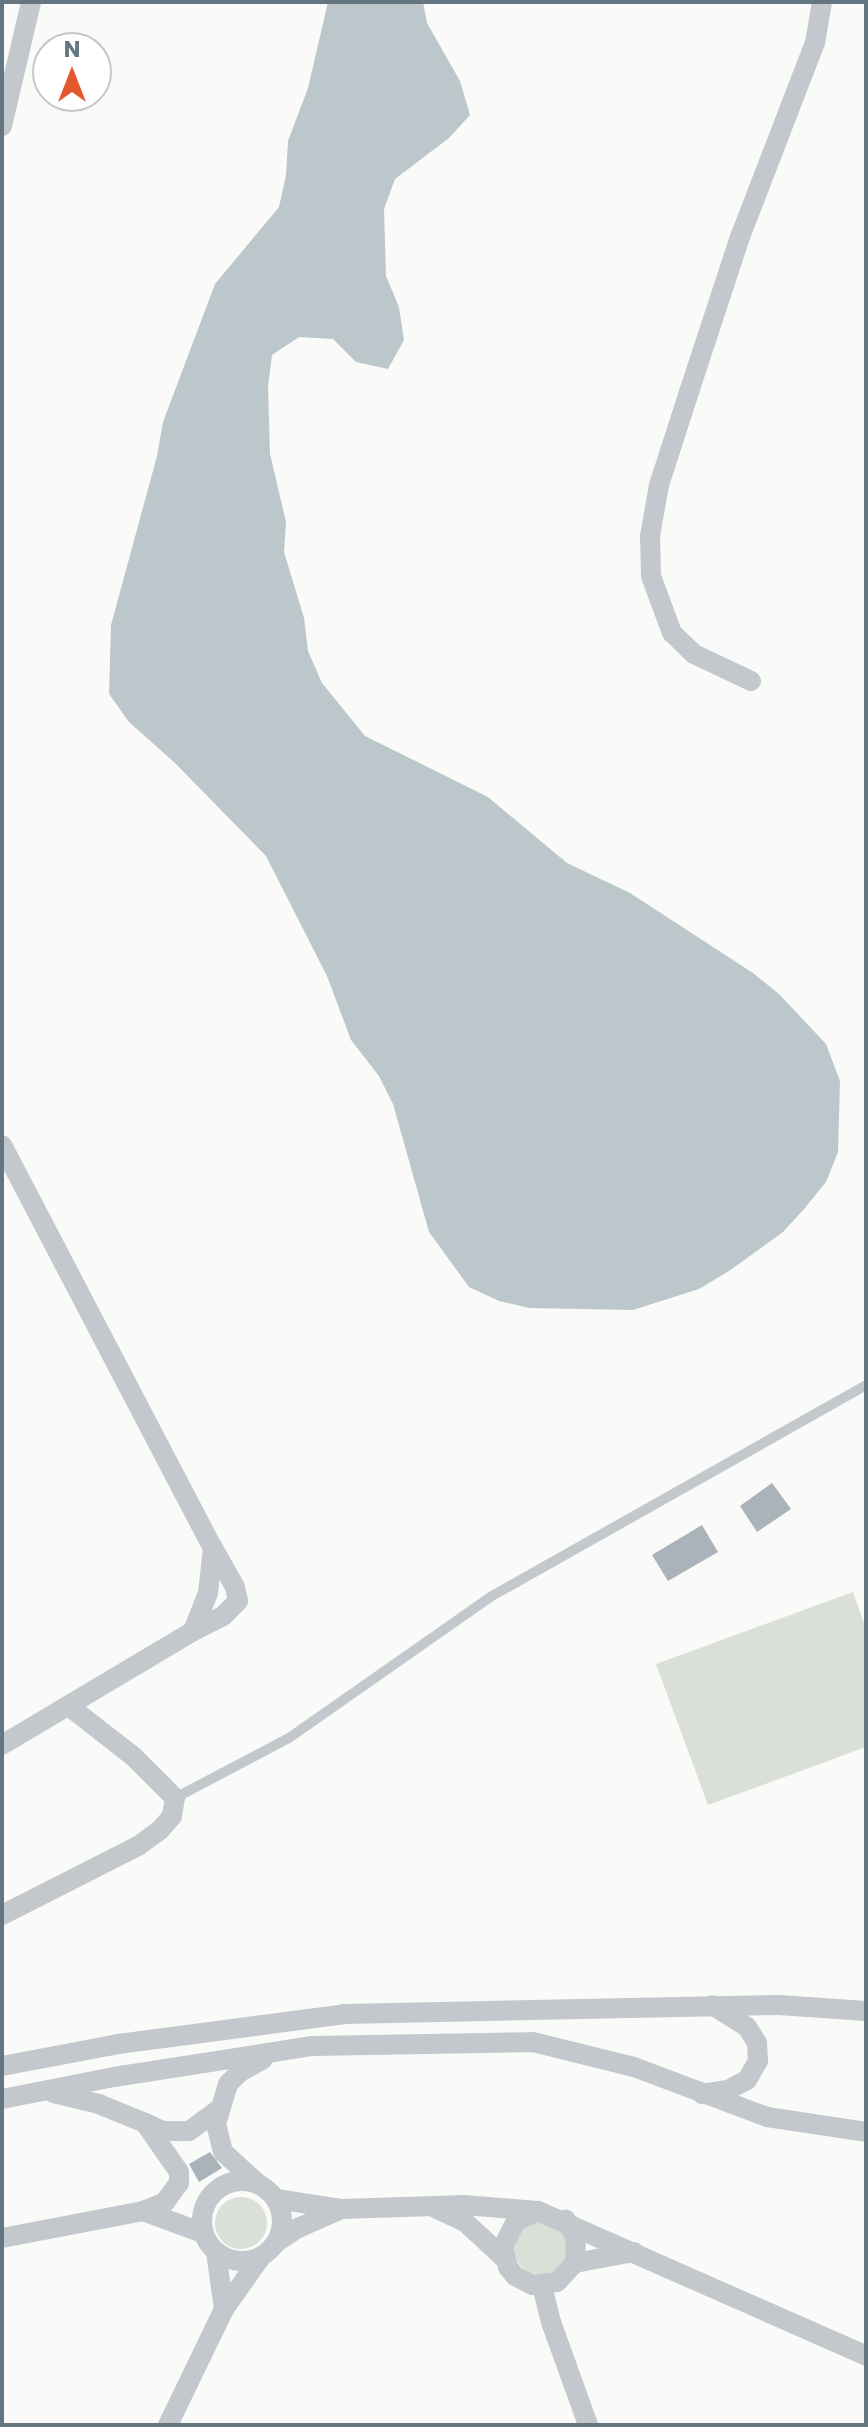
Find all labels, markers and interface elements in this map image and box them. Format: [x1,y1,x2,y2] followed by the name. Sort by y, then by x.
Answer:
[32,32,112,112] north arrow
[64,34,80,65] text: N

